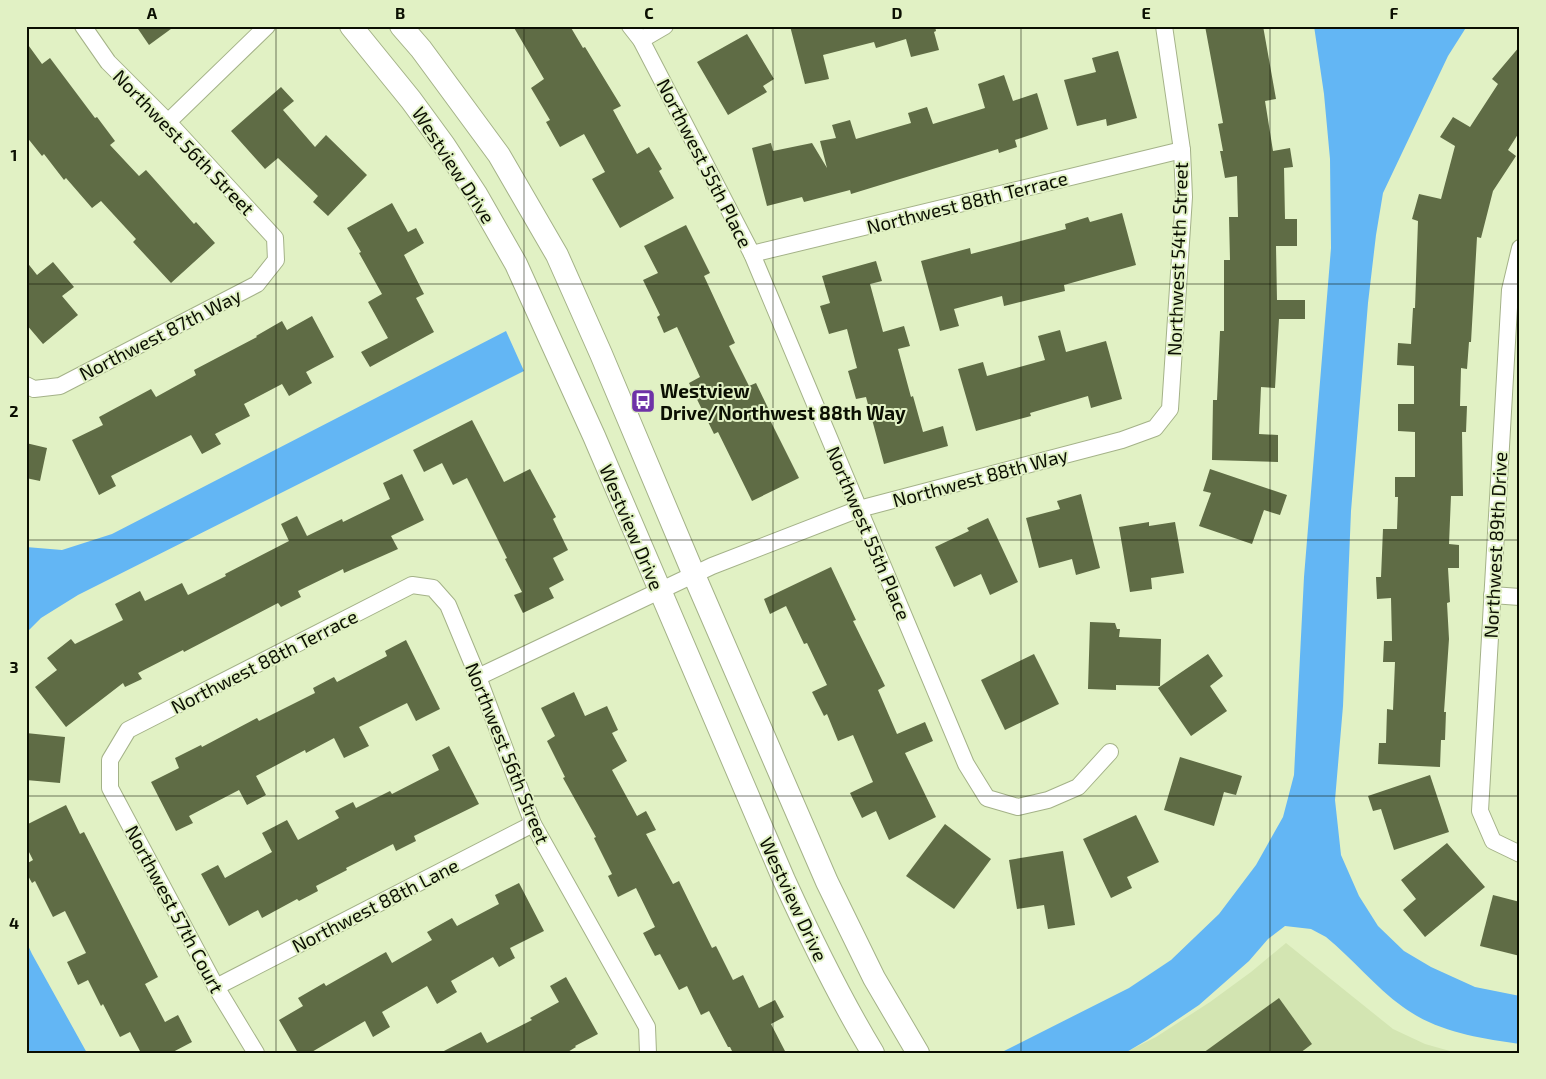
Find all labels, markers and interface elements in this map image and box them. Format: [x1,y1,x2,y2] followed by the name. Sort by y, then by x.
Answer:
[147,3,158,22] text: A
[395,3,405,22] text: B
[644,3,654,22] text: C
[892,3,903,22] text: D
[1141,3,1151,22] text: E
[1390,3,1399,22] text: F
[109,64,259,220] street label: Northwest 56th Street
[652,75,758,251] street label: Northwest 55th Place
[408,102,500,228] street label: Westview Drive
[11,145,17,164] text: 1
[1162,162,1192,356] street label: Northwest 54th Street
[864,166,1070,238] street label: Northwest 88th Terrace
[75,283,245,385] street label: Northwest 87th Way
[660,379,906,425] place label: Westview Drive/Northwest 88th Way
[630,388,656,414] bus stop icon: Westview Drive/Northwest 88th Way
[9,401,19,420] text: 2
[822,443,916,623] street label: Northwest 55th Place
[890,443,1070,511] street label: Northwest 88th Way
[1479,451,1511,639] street label: Northwest 89th Drive
[595,461,669,593] street label: Westview Drive
[167,604,361,718] street label: Northwest 88th Terrace
[9,657,19,676] text: 3
[461,659,555,847] street label: Northwest 56th Street
[121,821,229,997] street label: Northwest 57th Court
[755,833,833,965] street label: Westview Drive
[288,853,462,957] street label: Northwest 88th Lane
[9,913,19,932] text: 4

